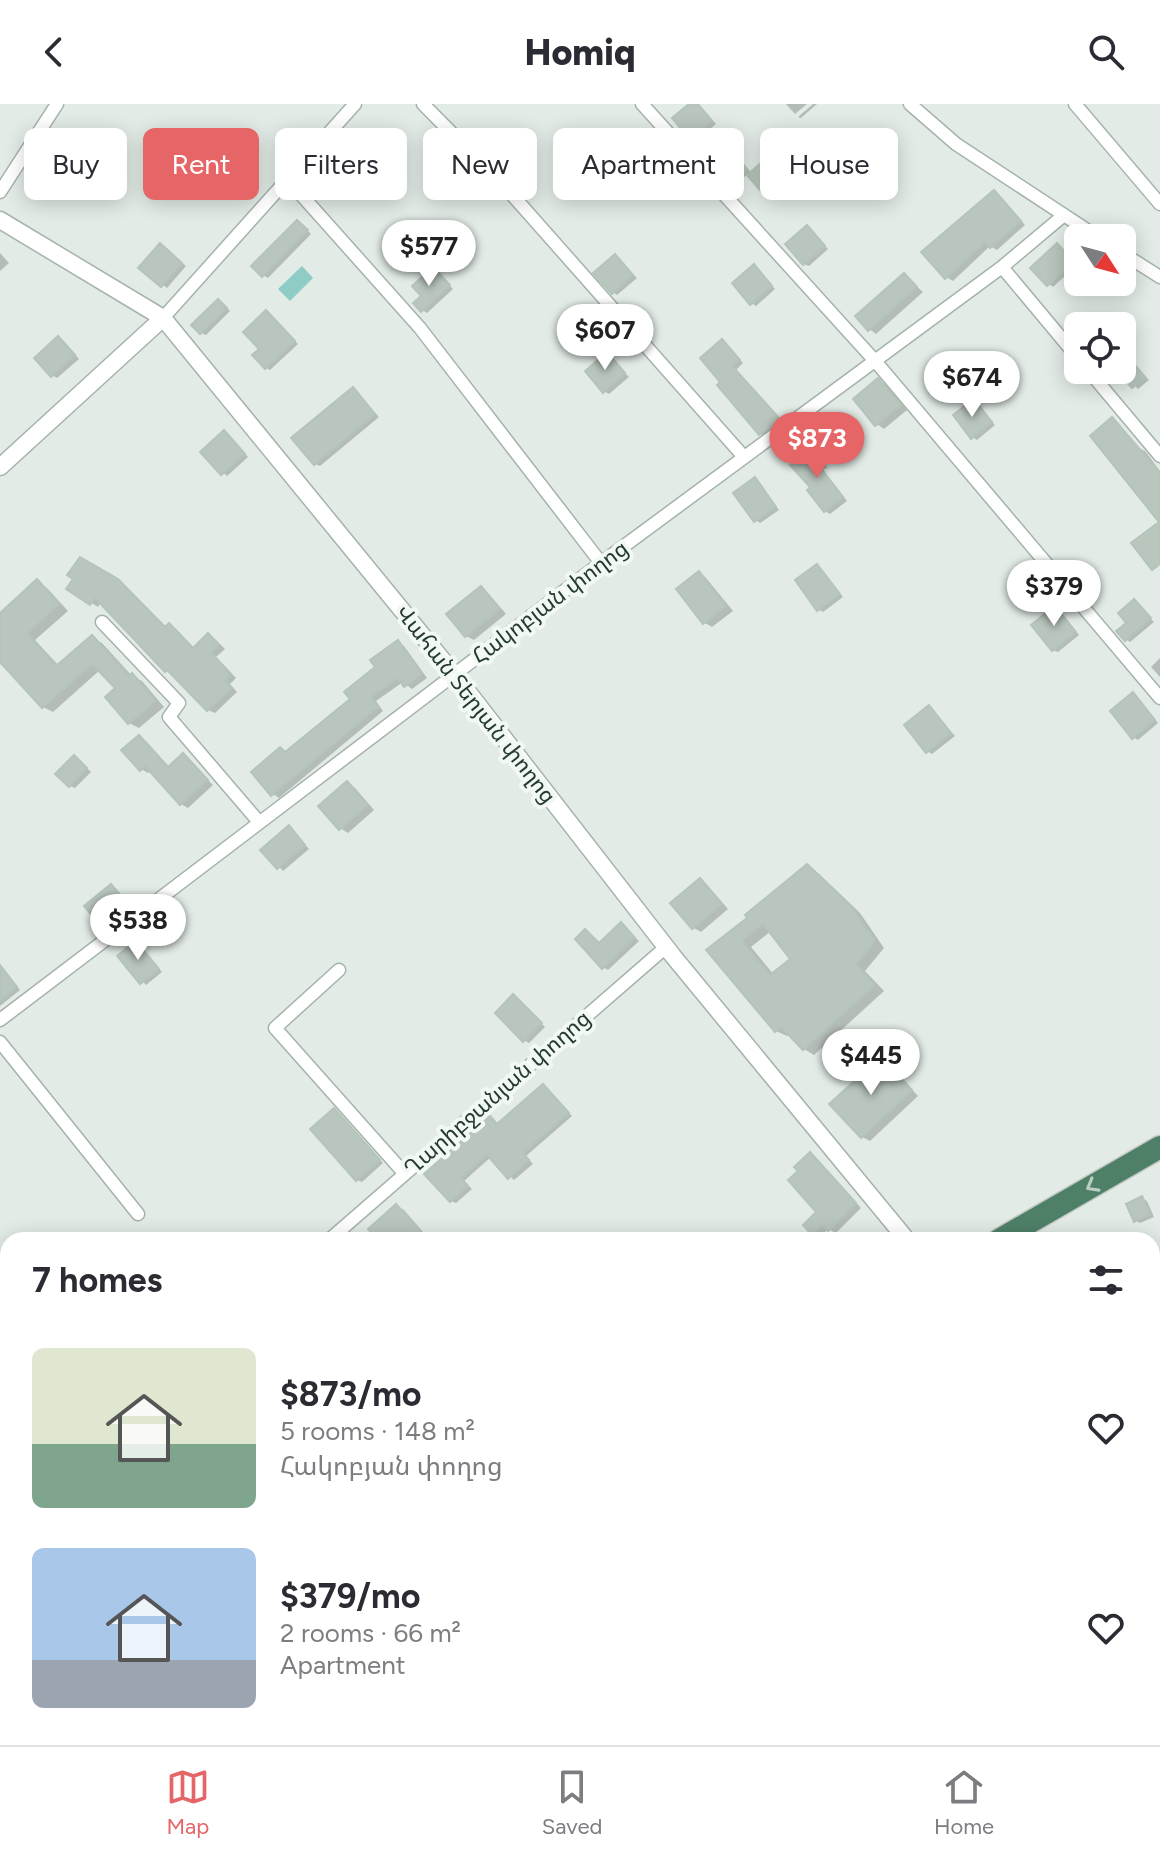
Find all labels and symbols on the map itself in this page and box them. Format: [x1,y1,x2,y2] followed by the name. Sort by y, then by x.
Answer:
[382,220,476,288] pin: $577
[1064,224,1136,296] north arrow
[558,304,652,372] pin: $607
[925,351,1019,419] pin: $674
[770,412,864,480] pin: $873
[467,535,633,669] street label: Հակոբյան փողոց
[1007,560,1101,628] pin: $379
[390,599,562,809] street label: Վահան Տերյան փողոց
[91,894,185,962] pin: $538
[398,1005,596,1181] street label: Ղարիբջանյան փողոց
[824,1029,918,1097] pin: $445
[1087,1176,1101,1192] one-way arrow

